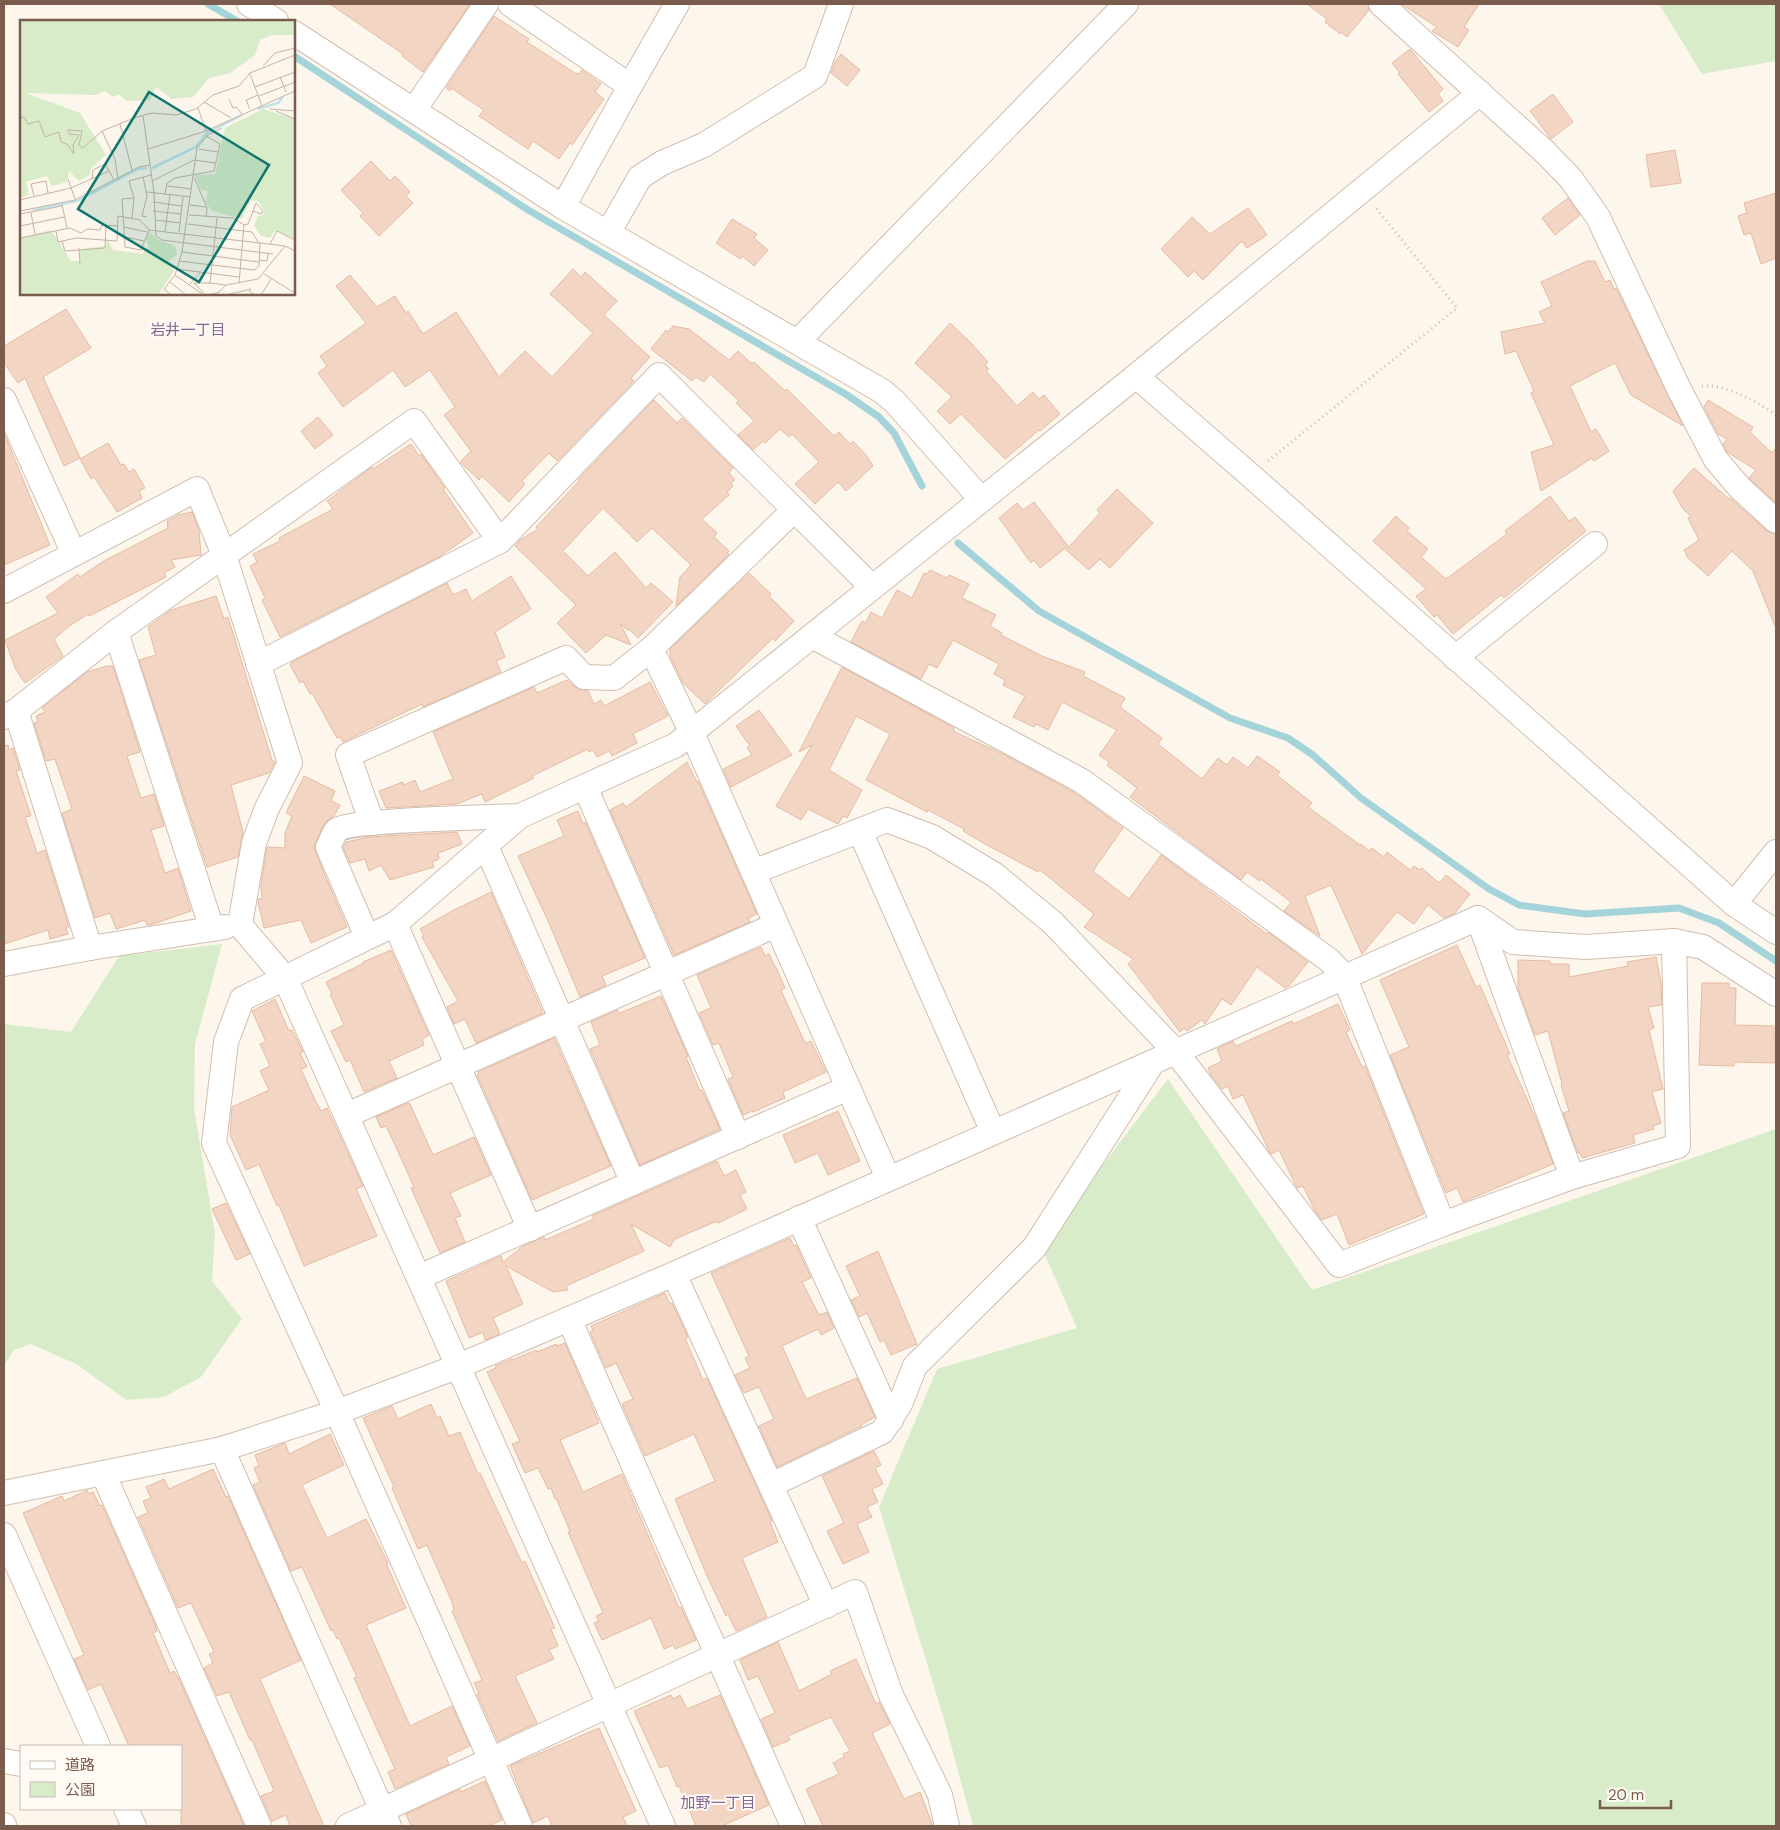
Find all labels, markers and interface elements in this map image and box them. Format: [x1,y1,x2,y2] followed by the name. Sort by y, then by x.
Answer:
[20,20,295,295] inset map
[150,320,226,340] district label: 岩井一丁目
[20,1745,182,1810] legend
[65,1755,95,1775] text: 道路
[1600,1778,1671,1810] scale bar
[65,1780,95,1800] text: 公園
[1608,1785,1644,1805] text: 20 m
[680,1793,756,1813] district label: 加野一丁目

